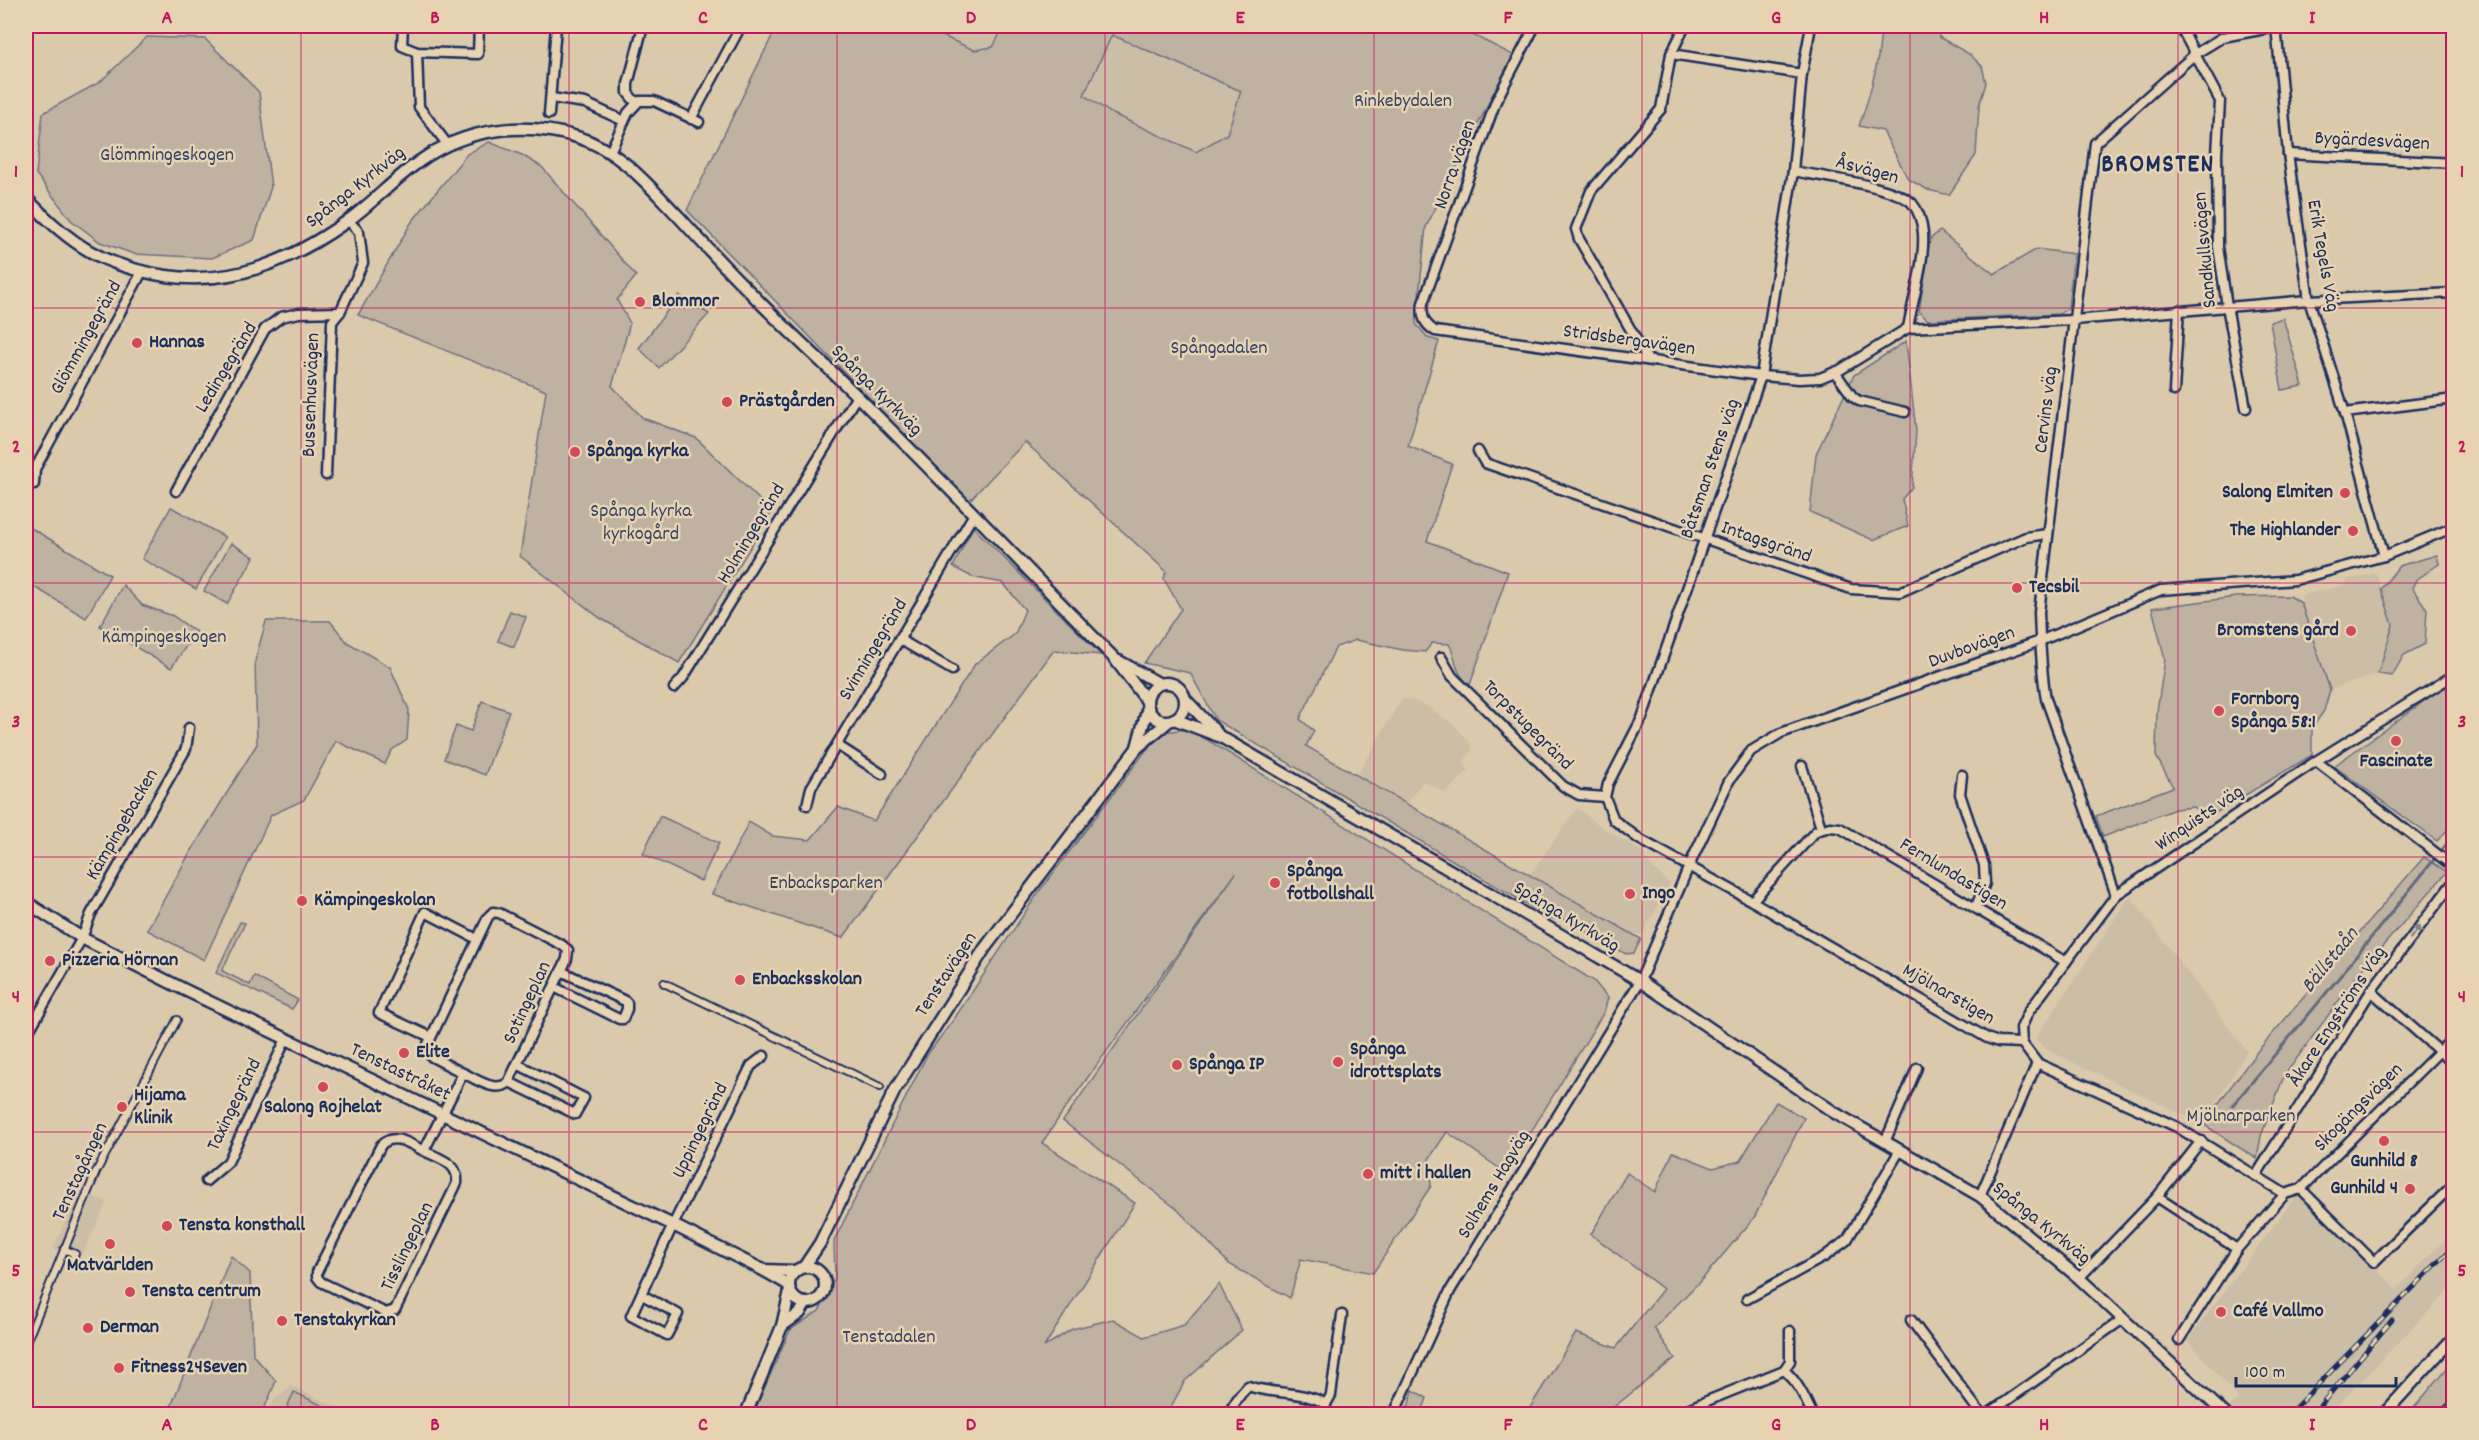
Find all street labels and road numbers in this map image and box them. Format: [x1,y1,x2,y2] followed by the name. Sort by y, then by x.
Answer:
[1428,117,1484,213] street label: Norra vägen
[2314,125,2430,159] street label: Bygärdesvägen
[300,140,412,236] street label: Spånga Kyrkväg
[1833,149,1901,193] street label: Åsvägen
[2187,191,2225,309] street label: Sandkullsvägen
[2298,198,2346,314] street label: Erik Tegels Väg
[44,276,130,400] street label: Glömmingegränd
[189,317,265,419] street label: Ledingegränd
[1561,318,1697,364] street label: Stridsbergavägen
[296,332,328,458] street label: Bussenhusvägen
[824,339,928,443] street label: Spånga Kyrkväg
[2028,365,2066,455] street label: Cervins väg
[1674,395,1748,543] street label: Båtsman Stens väg
[711,478,793,590] street label: Holmingegränd
[1717,514,1815,572] street label: Intagsgränd
[833,594,915,706] street label: Svinningegränd
[1925,619,2019,677] street label: Duvbovägen
[1475,674,1579,778] street label: Torpstugegränd
[80,764,166,886] street label: Kämpingebacken
[2150,779,2250,859] street label: Winquists väg
[1893,832,2013,918] street label: Fernlundastigen
[1507,875,1625,961] street label: Spånga Kyrkväg
[909,927,985,1023] street label: Tenstavägen
[2282,941,2394,1093] street label: Åkare Engströms Väg
[497,957,559,1049] street label: Sotingeplan
[1896,957,2000,1033] street label: Mjölnarstigen
[345,1037,455,1109] street label: Tenstastråket
[200,1054,270,1156] street label: Taxingegränd
[2308,1057,2410,1159] street label: Skogängsvägen
[666,1078,736,1184] street label: Uppingegränd
[46,1118,116,1226] street label: Tenstagången
[1451,1125,1539,1245] street label: Solhems Hagväg
[1986,1175,2096,1273] street label: Spånga Kyrkväg
[374,1198,442,1296] street label: Tisslingeplan

